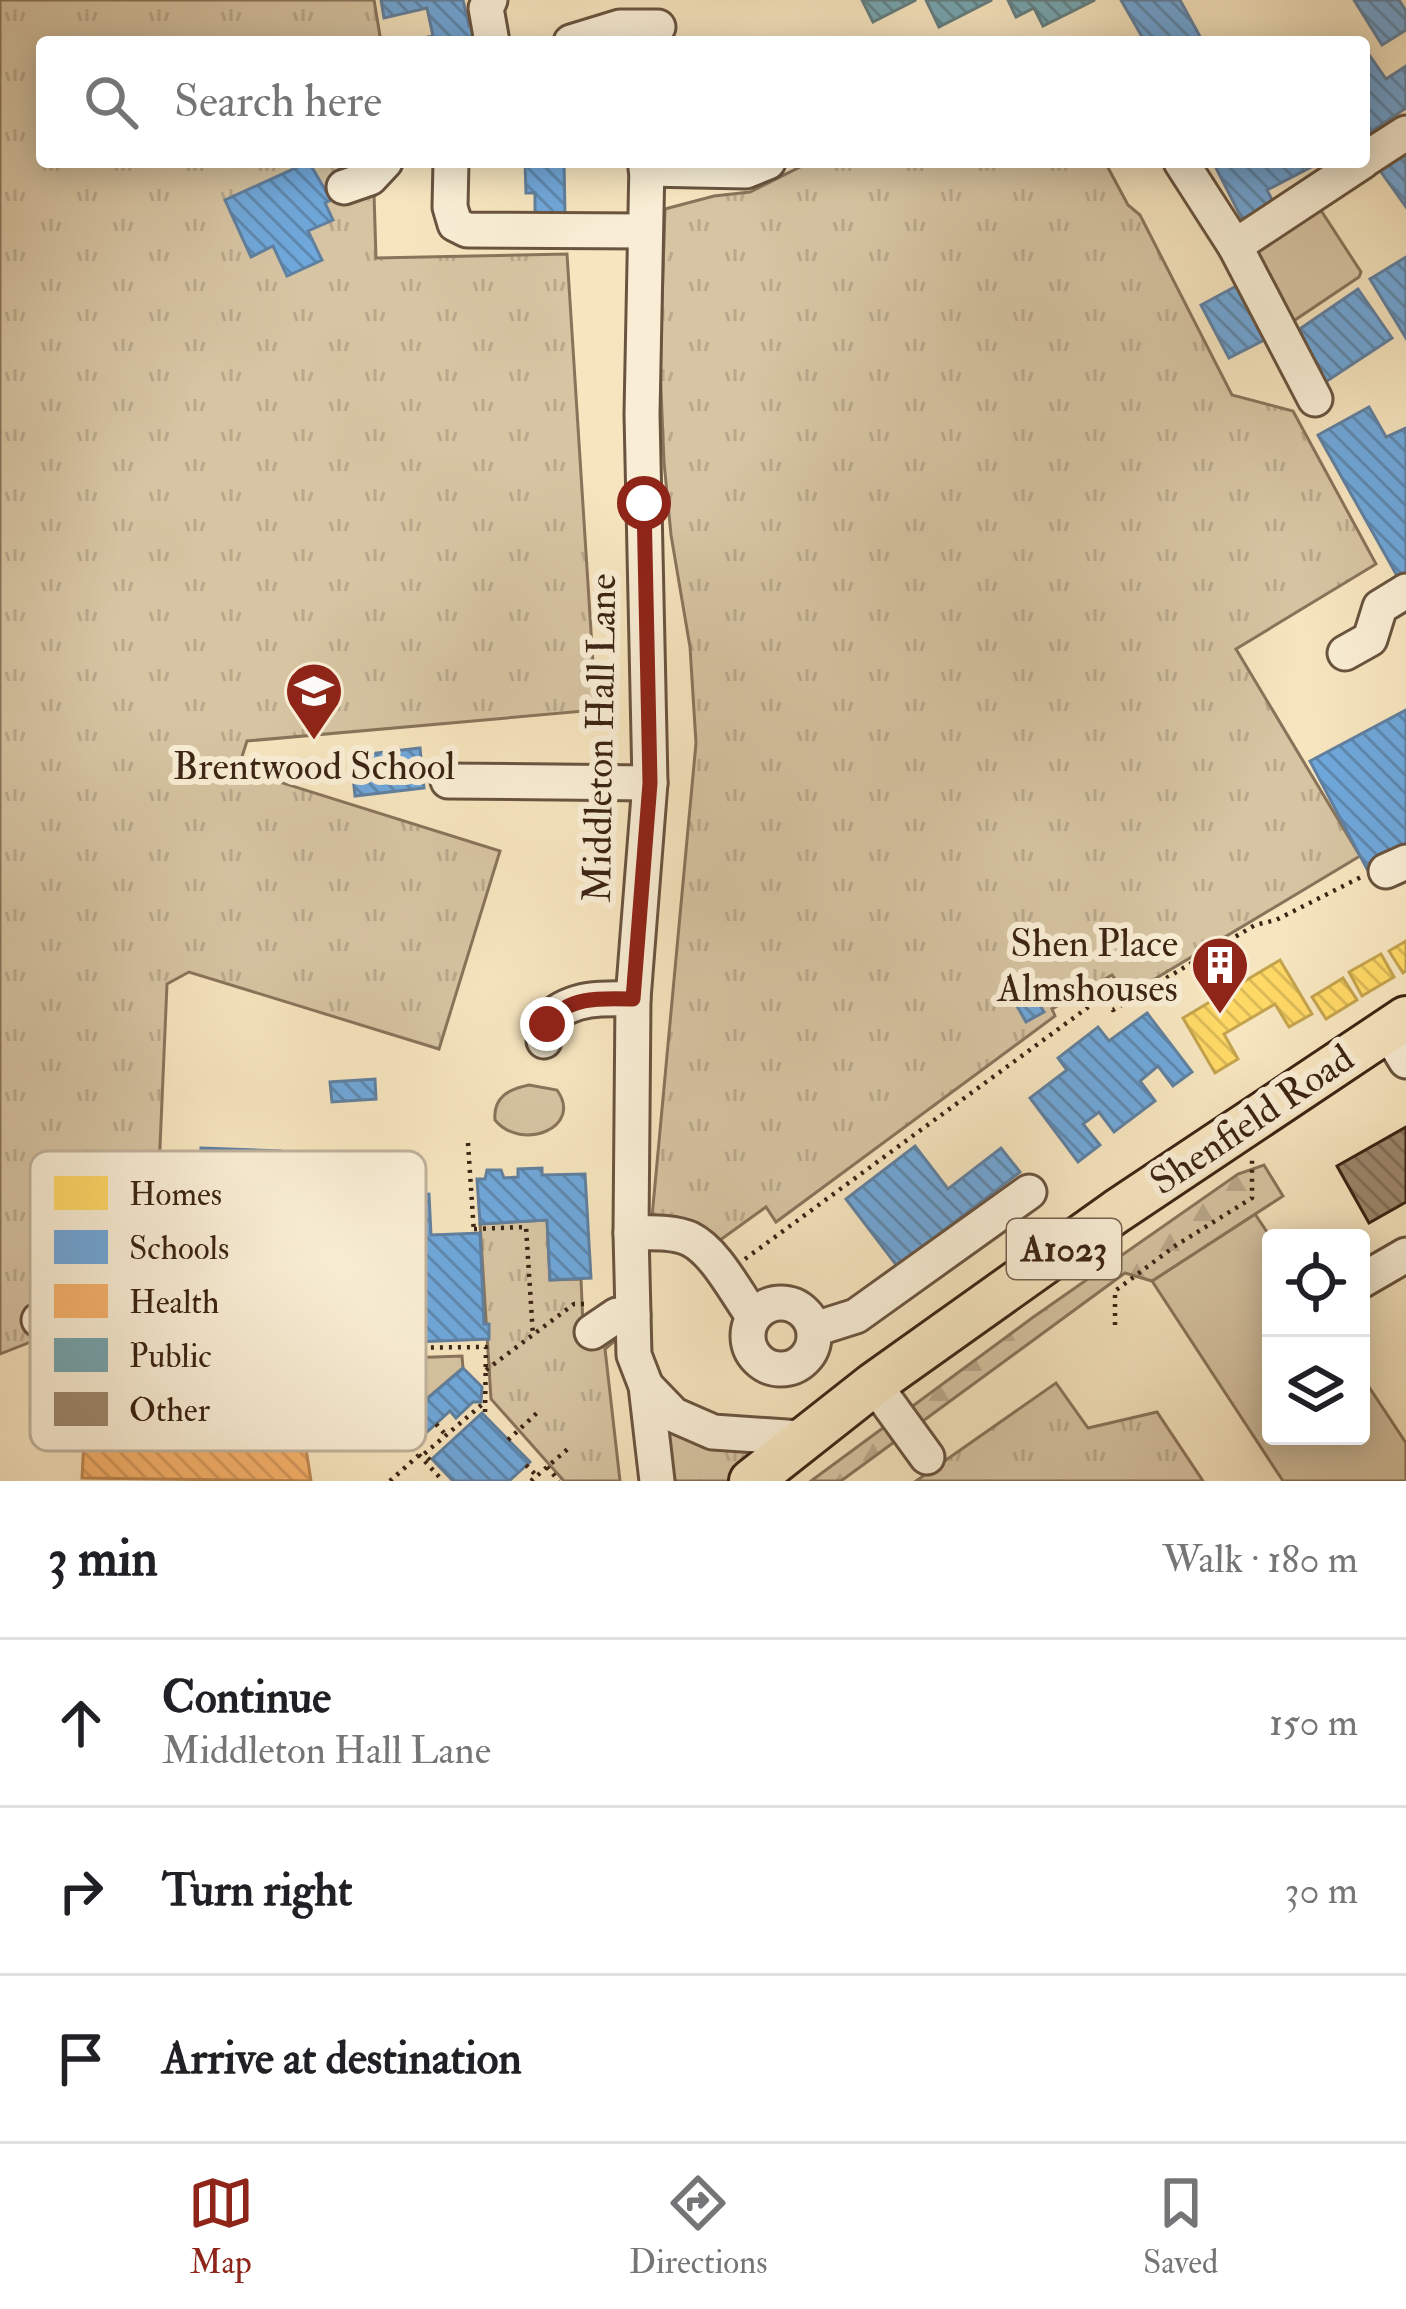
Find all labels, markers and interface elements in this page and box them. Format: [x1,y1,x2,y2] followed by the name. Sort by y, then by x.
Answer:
[36,36,1370,168] search box
[78,69,144,135] icon: search
[174,74,382,130] text: Search here
[617,476,671,530] route start
[573,573,627,903] street label: Middleton Hall Lane
[283,660,345,742] school or university icon: Brentwood School
[173,742,455,791] place label: Brentwood School
[996,919,1178,1013] place label: Shen Place Almshouses
[1189,934,1251,1016] building icon: Shen Place Almshouses
[520,997,574,1051] route end
[1141,1034,1363,1206] street label: Shenfield Road
[30,1151,426,1451] legend
[129,1174,222,1215] text: Homes
[1007,1219,1121,1279] road number: A1023
[129,1228,229,1269] text: Schools
[1262,1229,1370,1445] map controls
[1262,1229,1370,1337] button: locate
[129,1282,219,1323] text: Health
[129,1336,212,1377] text: Public
[1262,1337,1370,1445] button: layers
[129,1390,211,1431] text: Other
[48,1527,158,1591] text: 3 min
[1162,1535,1358,1584] text: Walk · 180 m
[162,1670,331,1726] text: Continue
[48,1690,114,1756] icon: ahead
[1269,1698,1358,1747] text: 150 m
[162,1726,491,1775] text: Middleton Hall Lane
[48,1858,114,1924] icon: right
[162,1863,352,1919] text: Turn right
[1285,1866,1358,1915] text: 30 m
[48,2026,114,2092] icon: arrive
[162,2031,522,2087] text: Arrive at destination
[188,2170,254,2283] tab: Map
[629,2170,768,2283] tab: Directions
[1143,2170,1218,2283] tab: Saved

